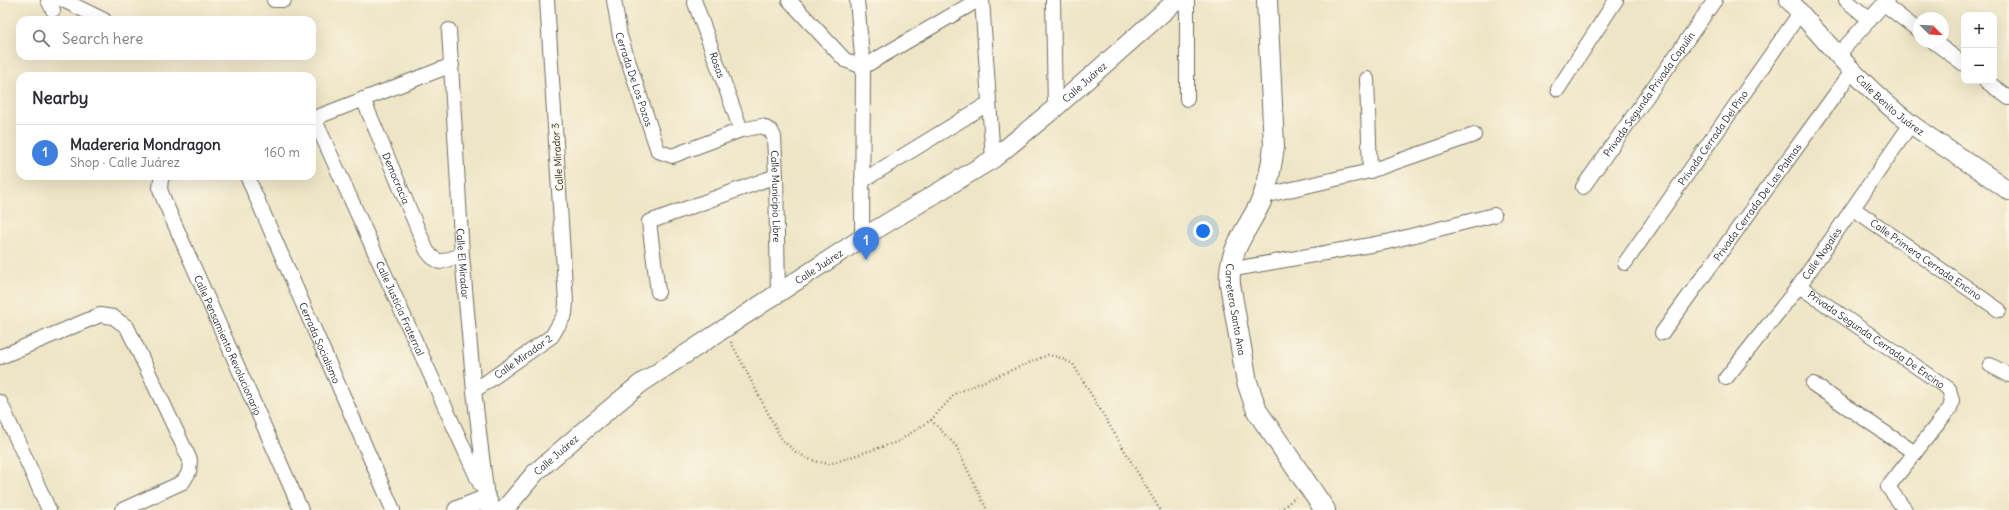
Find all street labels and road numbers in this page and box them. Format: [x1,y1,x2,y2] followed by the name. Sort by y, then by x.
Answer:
[1601,29,1698,159] street label: Privada Segunda Privada Capulín
[612,31,656,129] street label: Cerrada De Los Pozos
[706,50,728,80] street label: Rosas
[1060,59,1110,106] street label: Calle Juárez
[1853,72,1927,139] street label: Calle Benito Juárez
[1675,88,1751,188] street label: Privada Cerrada Del Pino
[549,122,566,191] street label: Calle Mirador 3
[1711,141,1805,264] street label: Privada Cerrada De Las Palmas
[768,150,783,243] street label: Calle Municipio Libre
[379,151,413,206] street label: Democracia
[1868,216,1985,303] street label: Calle Primera Cerrada Encino
[1799,225,1845,282] street label: Calle Nogales
[453,228,472,299] street label: Calle El Mirador
[793,246,846,287] street label: Calle Juárez
[373,259,427,358] street label: Calle Justicia Fraternal
[1223,263,1248,357] street label: Carretera Santa Ana
[191,273,264,418] street label: Calle Pensamiento Revolucionario
[1805,288,1948,392] street label: Privada Segunda Cerrada De Encino
[296,300,343,386] street label: Cerrada Socialismo
[492,332,555,382] street label: Calle Mirador 2
[531,432,581,478] street label: Calle Juárez

